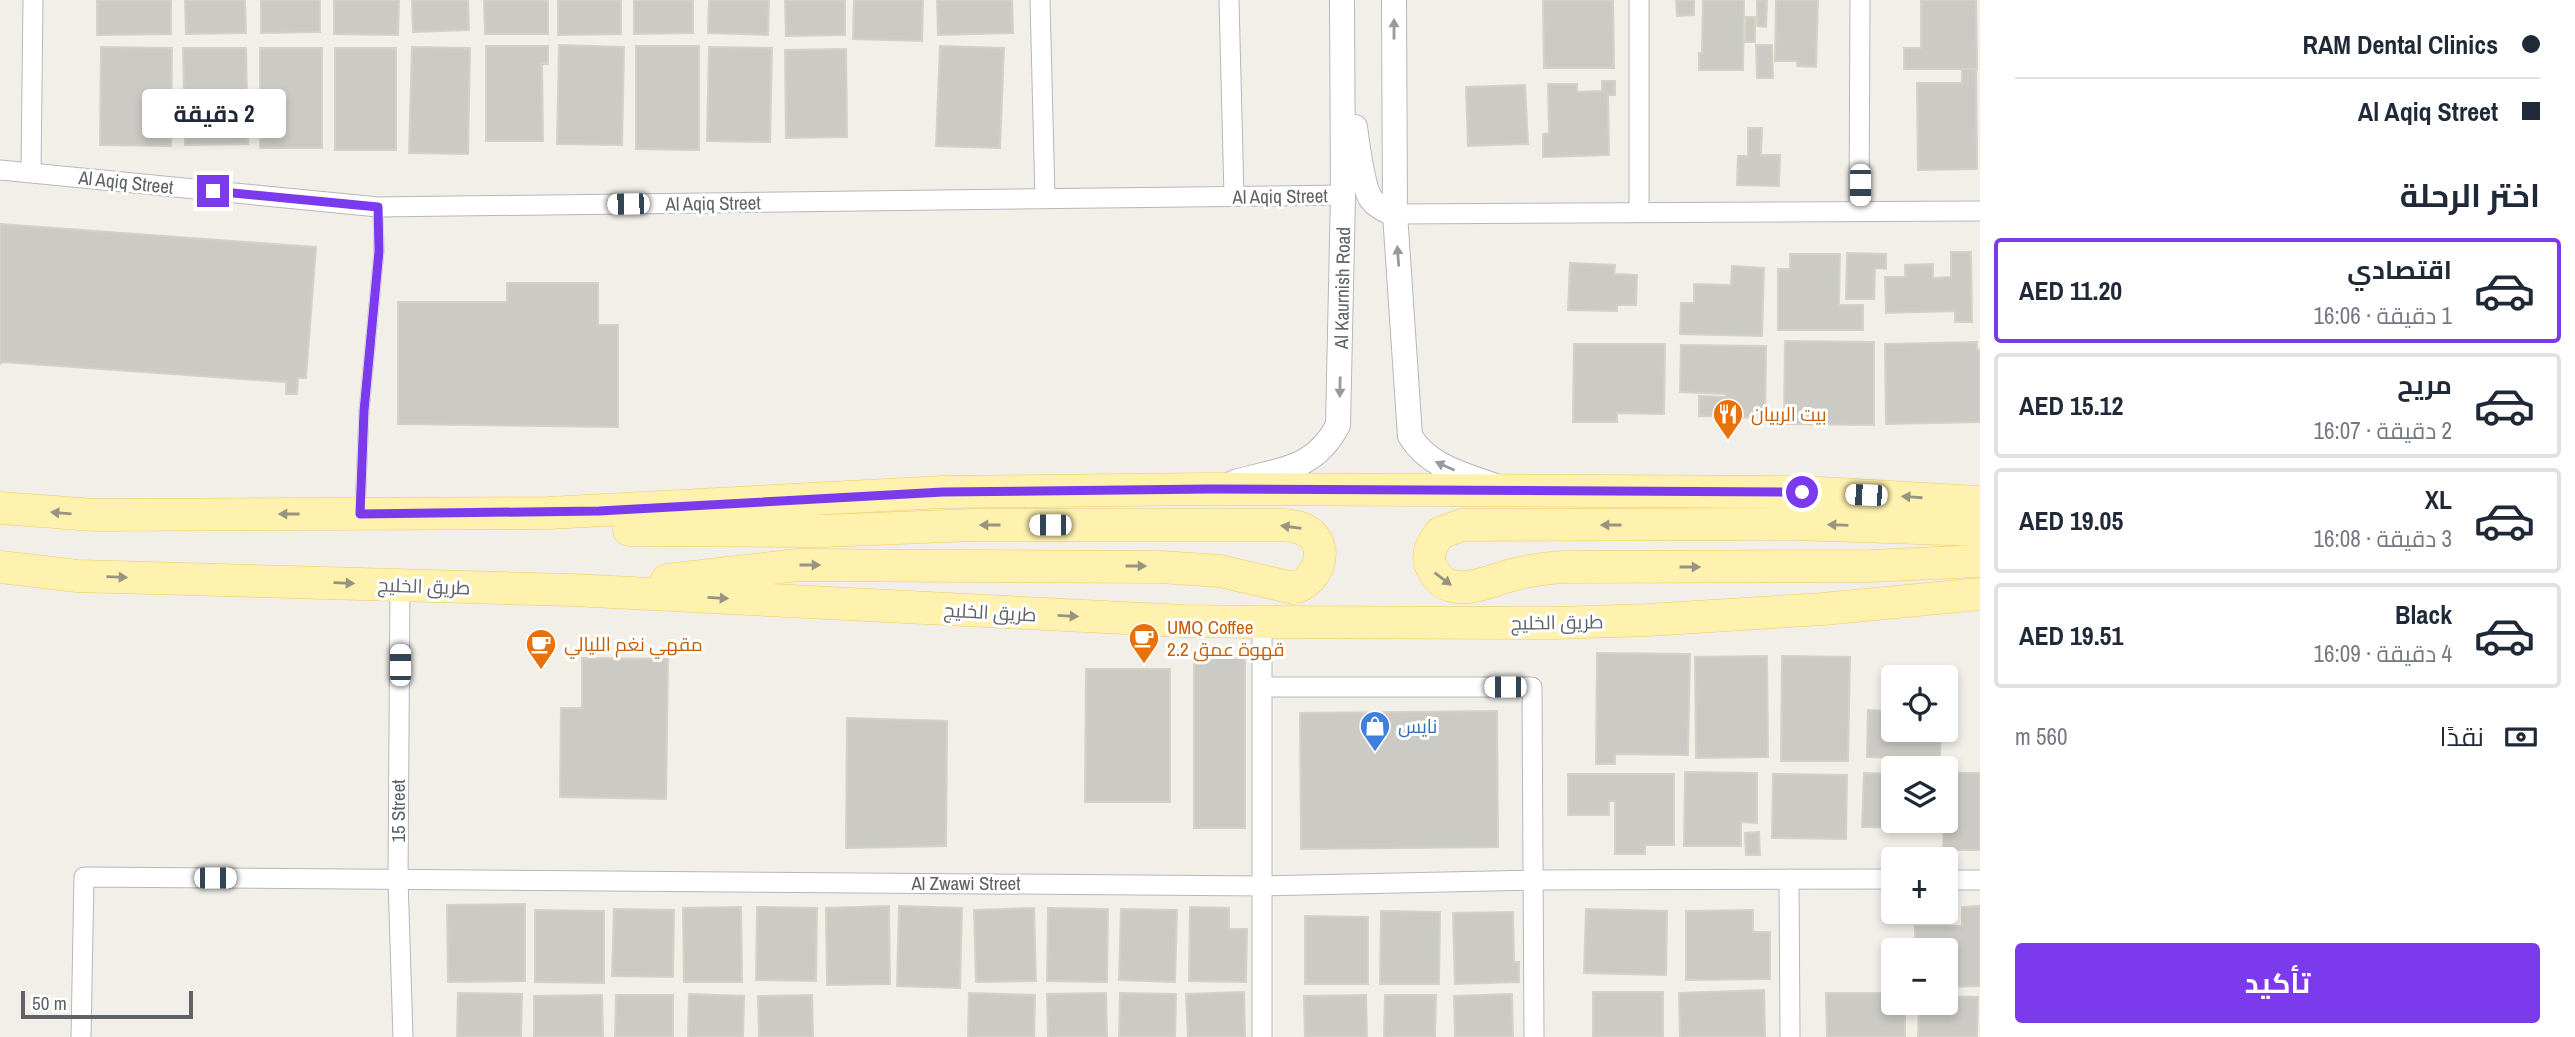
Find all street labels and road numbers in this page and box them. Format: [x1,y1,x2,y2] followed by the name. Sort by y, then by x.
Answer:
[76,164,175,200] street label: Al Aqiq Street
[1231,182,1329,210] street label: Al Aqiq Street
[664,189,762,217] street label: Al Aqiq Street
[1328,227,1356,350] street label: Al Kaurnish Road
[377,571,471,602] street label: طريق الخليج
[943,597,1037,628] street label: طريق الخليج
[1510,608,1604,637] street label: طريق الخليج
[385,779,411,843] street label: 15 Street
[910,870,1021,896] street label: Al Zwawi Street

